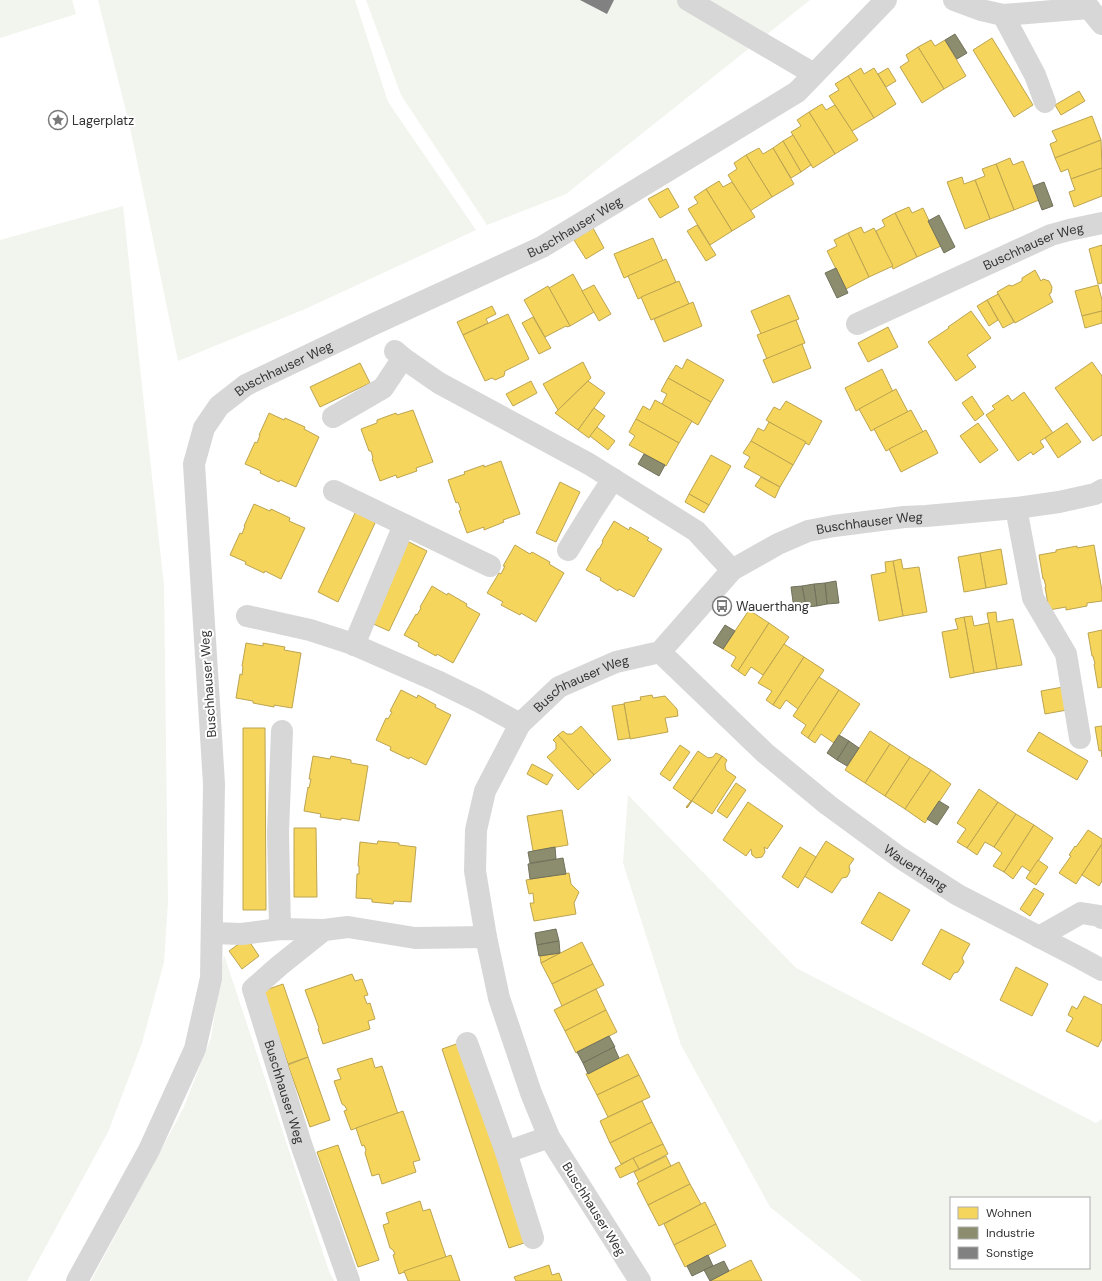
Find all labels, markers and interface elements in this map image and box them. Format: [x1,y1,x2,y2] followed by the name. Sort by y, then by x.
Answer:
[47,109,69,131] place icon: Lagerplatz
[72,112,134,129] place label: Lagerplatz
[524,192,625,261] street label: Buschhauser Weg
[980,219,1085,274] street label: Buschhauser Weg
[231,337,335,400] street label: Buschhauser Weg
[815,508,923,538] street label: Buschhauser Weg
[711,595,733,617] bus stop icon: Wauerthang
[736,598,809,615] place label: Wauerthang
[196,630,220,738] street label: Buschhauser Weg
[530,651,630,716] street label: Buschhauser Weg
[880,840,951,895] street label: Wauerthang
[261,1038,309,1146] street label: Buschhauser Weg
[558,1159,630,1259] street label: Buschhauser Weg
[950,1197,1090,1269] legend
[986,1205,1032,1221] text: Wohnen
[986,1225,1035,1241] text: Industrie
[986,1245,1034,1261] text: Sonstige

